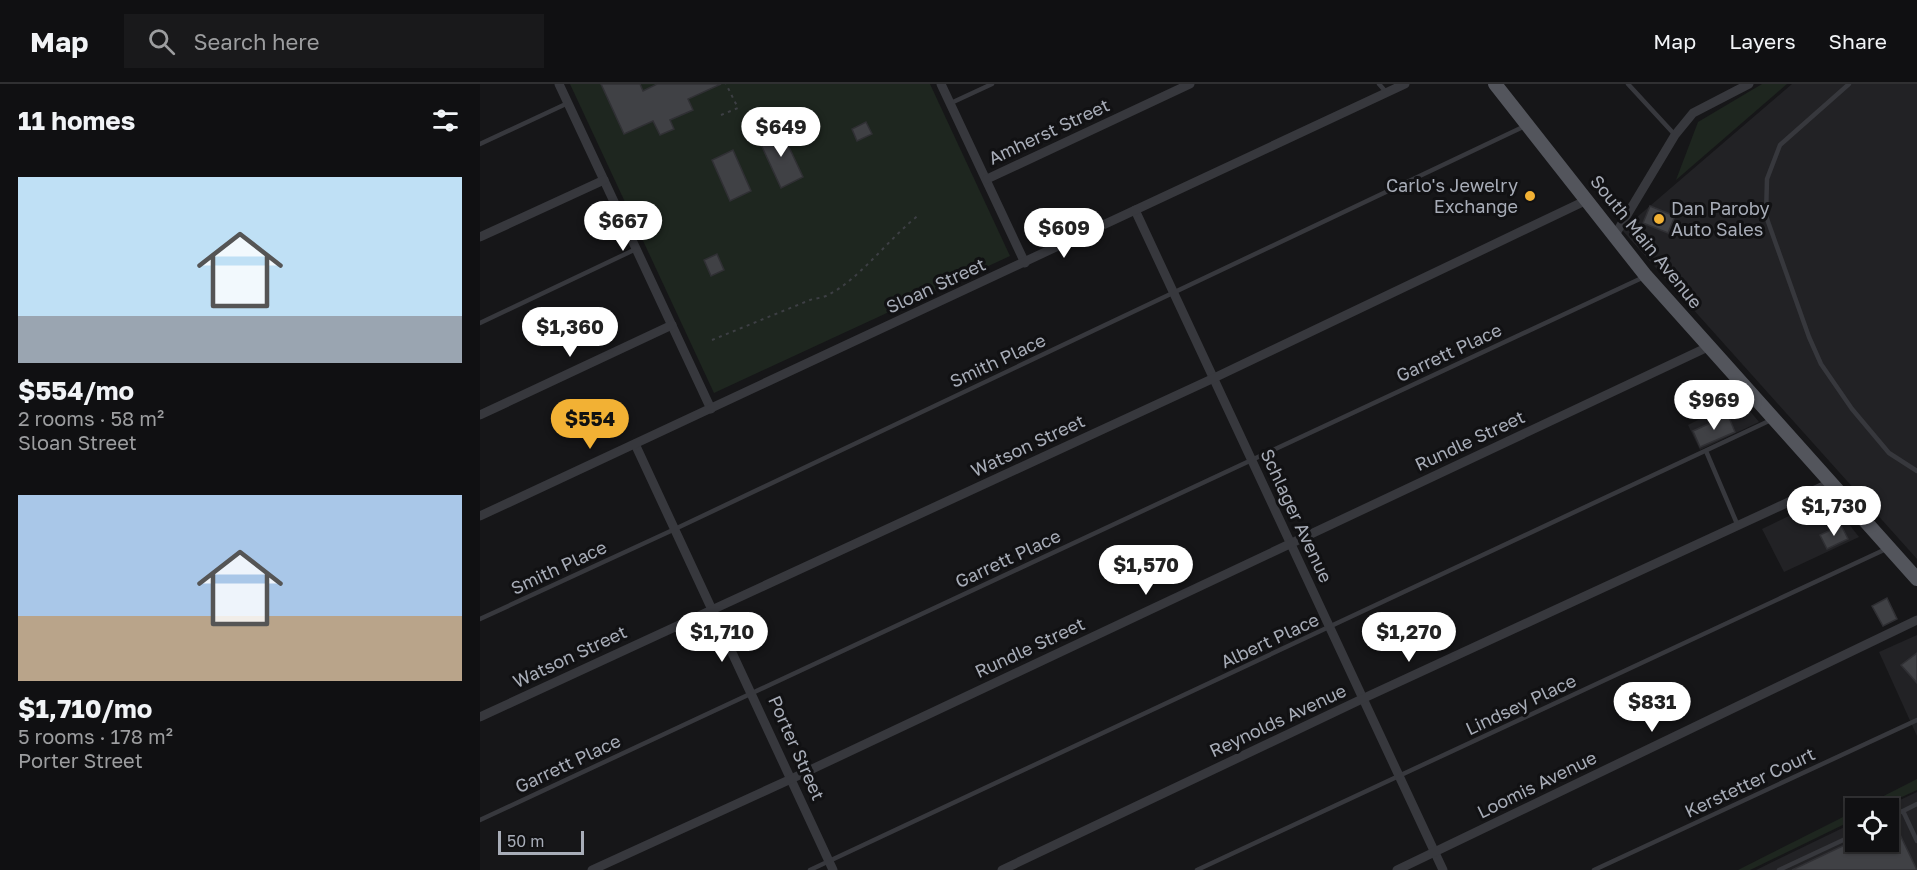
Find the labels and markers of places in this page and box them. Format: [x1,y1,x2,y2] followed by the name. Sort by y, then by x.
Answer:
[745,107,817,158] pin: $649
[1386,174,1518,217] place label: Carlo's Jewelry Exchange
[1523,189,1537,203] marker: Carlo's Jewelry Exchange
[1671,197,1770,240] place label: Dan Paroby Auto Sales
[587,201,659,252] pin: $667
[1028,208,1100,259] pin: $609
[1652,212,1666,226] marker: Dan Paroby Auto Sales
[521,307,619,358] pin: $1,360
[1678,380,1750,431] pin: $969
[554,399,626,450] pin: $554
[1785,486,1883,537] pin: $1,730
[1097,545,1195,596] pin: $1,570
[673,612,771,663] pin: $1,710
[1360,612,1458,663] pin: $1,270
[1616,682,1688,733] pin: $831

